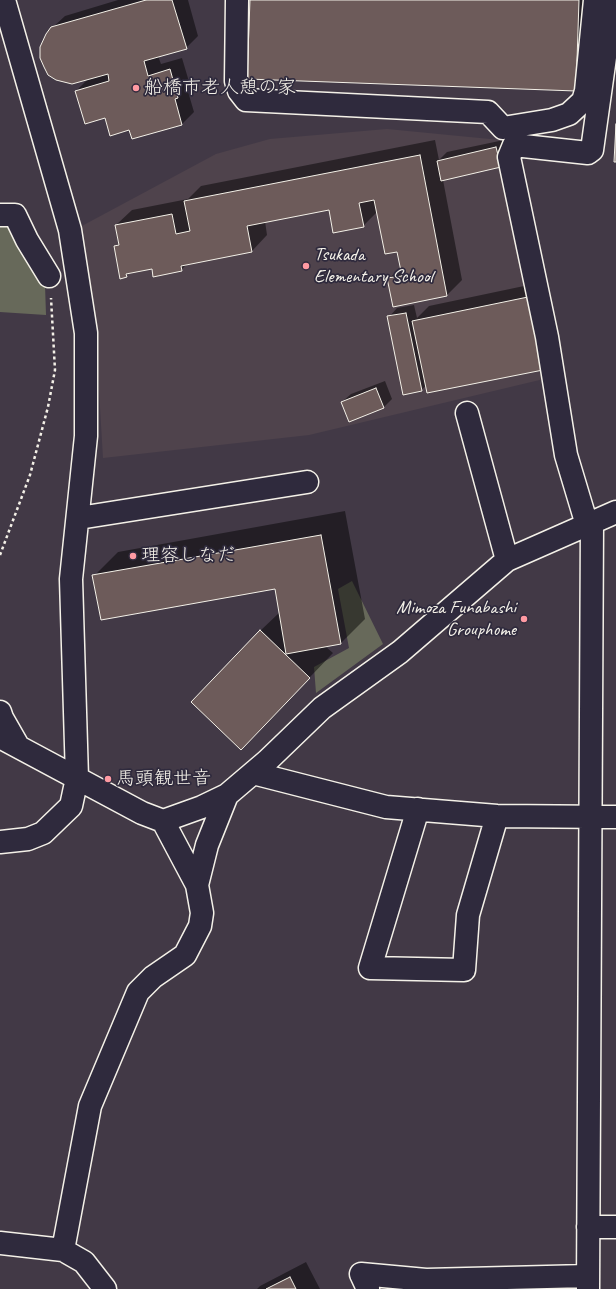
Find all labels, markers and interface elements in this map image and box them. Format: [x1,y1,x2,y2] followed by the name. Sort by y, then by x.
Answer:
[144,77,296,99] place label: 船橋市老人憩の家
[131,83,141,93] marker: 船橋市老人憩の家
[314,244,433,288] place label: Tsukada Elementary School
[301,261,311,271] marker: Tsukada Elementary School
[141,545,236,567] place label: 理容しなだ
[128,551,138,561] marker: 理容しなだ
[396,597,516,641] place label: Mimoza Funabashi Grouphome
[519,614,529,624] marker: Mimoza Funabashi Grouphome
[116,768,211,790] place label: 馬頭観世音
[103,774,113,784] marker: 馬頭観世音

